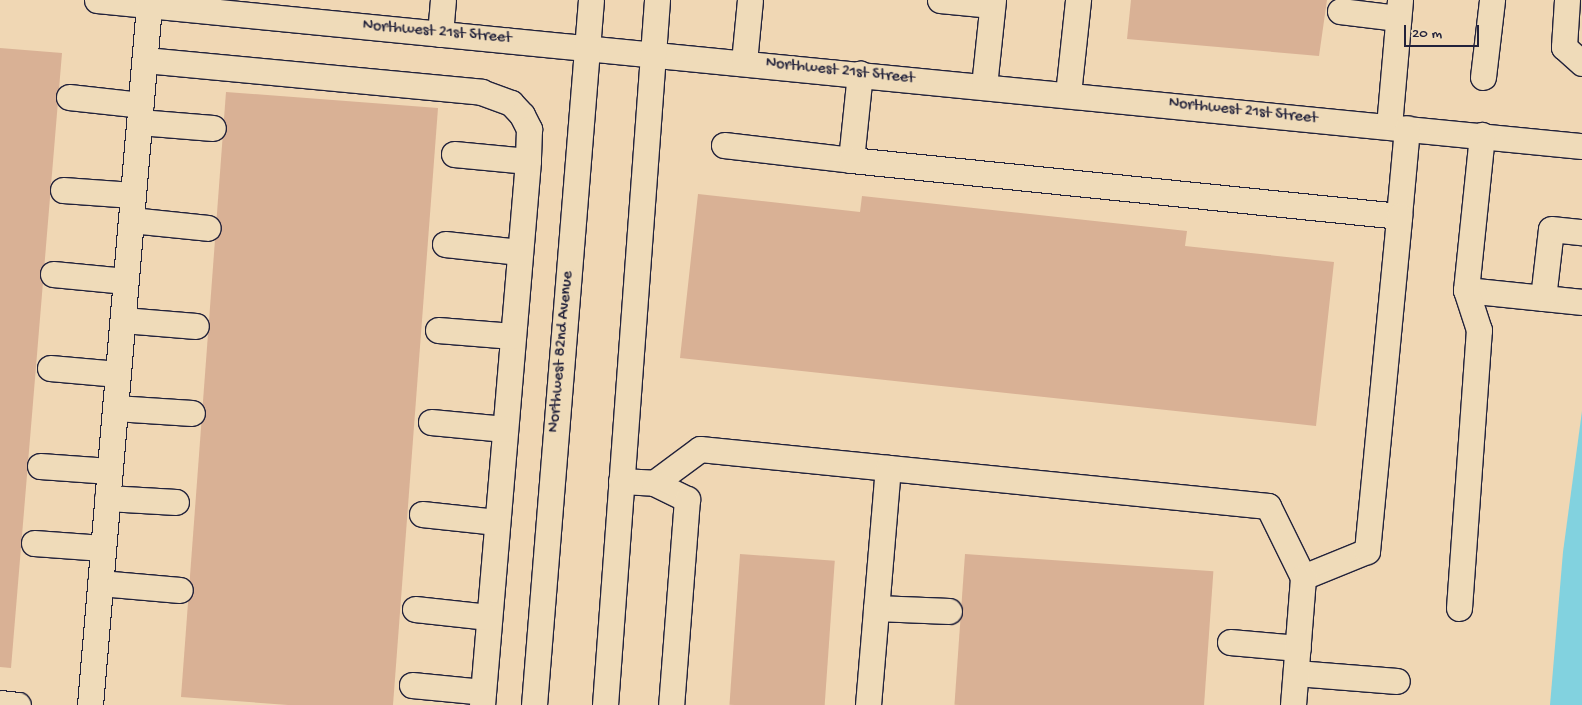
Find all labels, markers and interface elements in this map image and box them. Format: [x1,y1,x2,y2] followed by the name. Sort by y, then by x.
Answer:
[1407,15,1482,47] scale bar
[362,17,512,49] street label: Northwest 21st Street
[1412,25,1442,43] text: 20 m
[765,55,915,89] street label: Northwest 21st Street
[1168,95,1318,129] street label: Northwest 21st Street
[545,271,579,433] street label: Northwest 82nd Avenue

